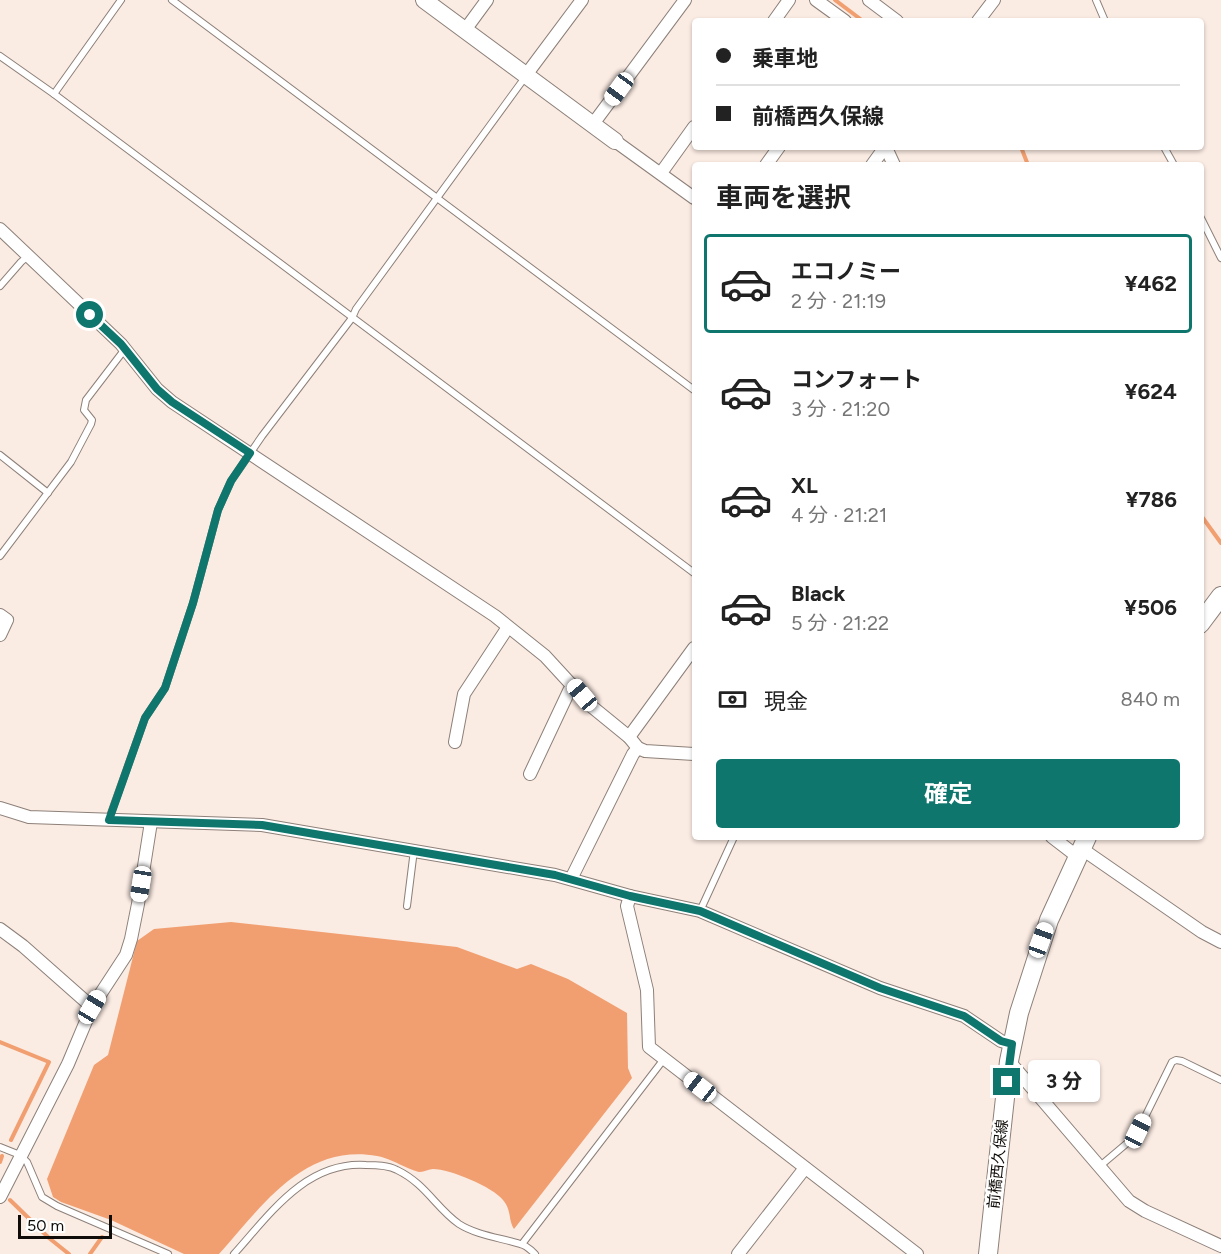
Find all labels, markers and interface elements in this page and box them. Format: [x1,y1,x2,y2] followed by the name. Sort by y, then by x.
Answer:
[752,45,818,72] text: 乗車地
[601,69,637,109] car
[752,103,884,130] text: 前橋西久保線
[716,181,851,214] text: 車両を選択
[719,257,773,311] icon: car
[791,258,901,285] text: エコノミー
[1124,270,1177,297] text: ¥462
[791,289,886,313] text: 2 分 · 21:19
[76,301,103,328] route start
[719,365,773,419] icon: car
[791,366,922,393] text: コンフォート
[1124,378,1177,405] text: ¥624
[791,397,890,421] text: 3 分 · 21:20
[791,472,818,499] text: XL
[719,473,773,527] icon: car
[1125,486,1177,513] text: ¥786
[791,503,887,527] text: 4 分 · 21:21
[791,580,845,607] text: Black
[719,581,773,635] icon: car
[1124,594,1177,621] text: ¥506
[791,611,889,635] text: 5 分 · 21:22
[564,675,600,715] car
[716,683,749,716] icon: cash
[1121,687,1180,711] text: 840 m
[764,688,808,715] text: 現金
[716,759,1180,828] button: 確定
[129,865,153,903] car
[1026,920,1056,960] car
[75,987,109,1027] car
[1028,1061,1100,1103] callout: 3 分
[993,1068,1020,1095] route end
[680,1069,720,1105] car
[1046,1069,1082,1093] text: 3 分
[1122,1111,1154,1151] car
[984,1118,1012,1210] street label: 前橋西久保線
[18,1212,112,1240] scale bar
[27,1216,64,1235] text: 50 m

